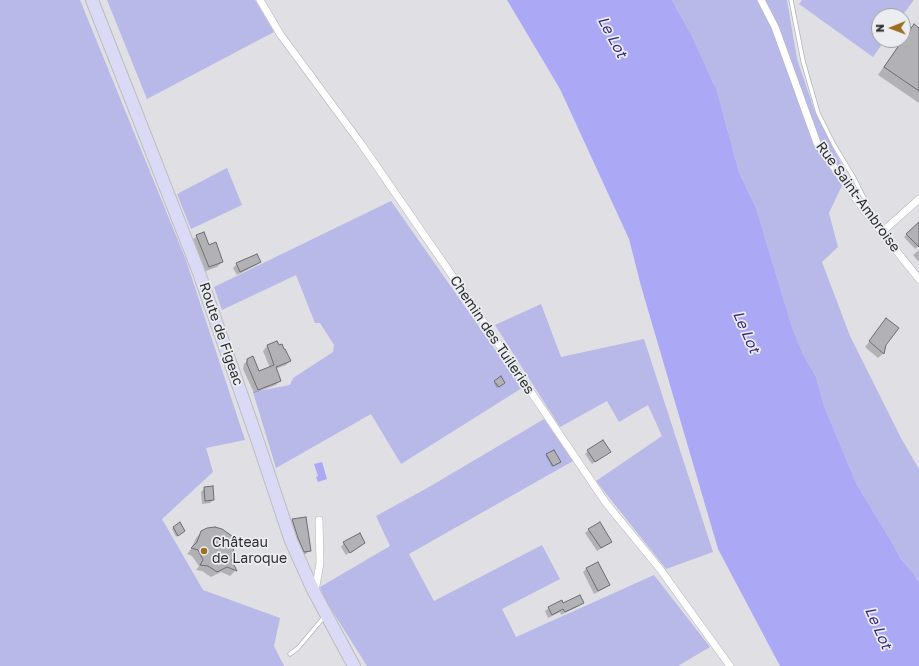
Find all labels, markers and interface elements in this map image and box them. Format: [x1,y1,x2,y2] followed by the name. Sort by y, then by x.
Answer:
[871,8,911,48] north arrow
[594,13,630,61] water label: Le Lot
[873,24,886,33] text: N
[812,138,904,256] street label: Rue Saint-Ambroise
[446,273,538,397] street label: Chemin des Tuileries
[195,280,247,388] street label: Route de Figeac
[729,308,763,356] water label: Le Lot
[212,535,287,568] place label: Château de Laroque
[199,546,209,556] marker: Château de Laroque
[861,604,895,652] water label: Le Lot

